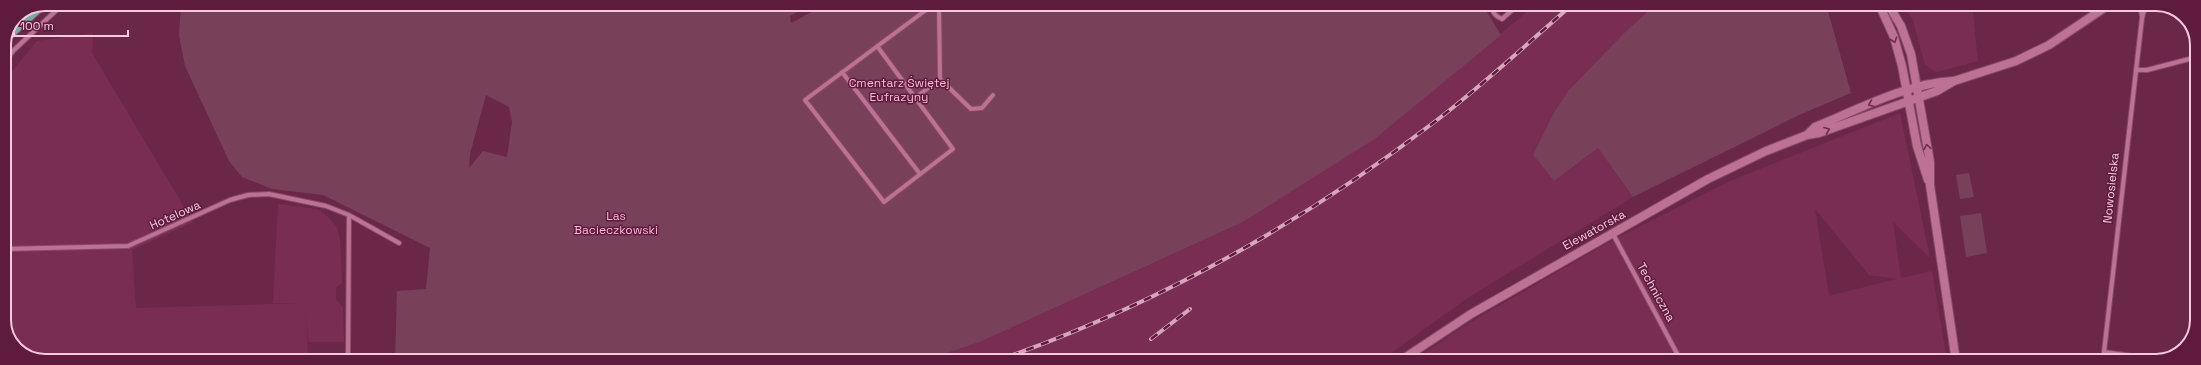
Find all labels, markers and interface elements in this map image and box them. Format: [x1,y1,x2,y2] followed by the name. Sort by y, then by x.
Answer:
[14,12,128,38] scale bar
[20,18,54,34] text: 100 m
[1890,36,1898,43] one-way arrow
[849,75,949,105] park label: Cmentarz Świętej Eufrazyny
[1867,100,1874,108] one-way arrow
[1823,127,1830,135] one-way arrow
[1924,144,1932,150] one-way arrow
[2099,152,2123,224] street label: Nowosielska
[147,197,203,233] street label: Hotelowa
[1560,206,1628,254] street label: Elewatorska
[574,208,658,238] park label: Las Bacieczkowski
[1633,260,1679,324] street label: Techniczna

